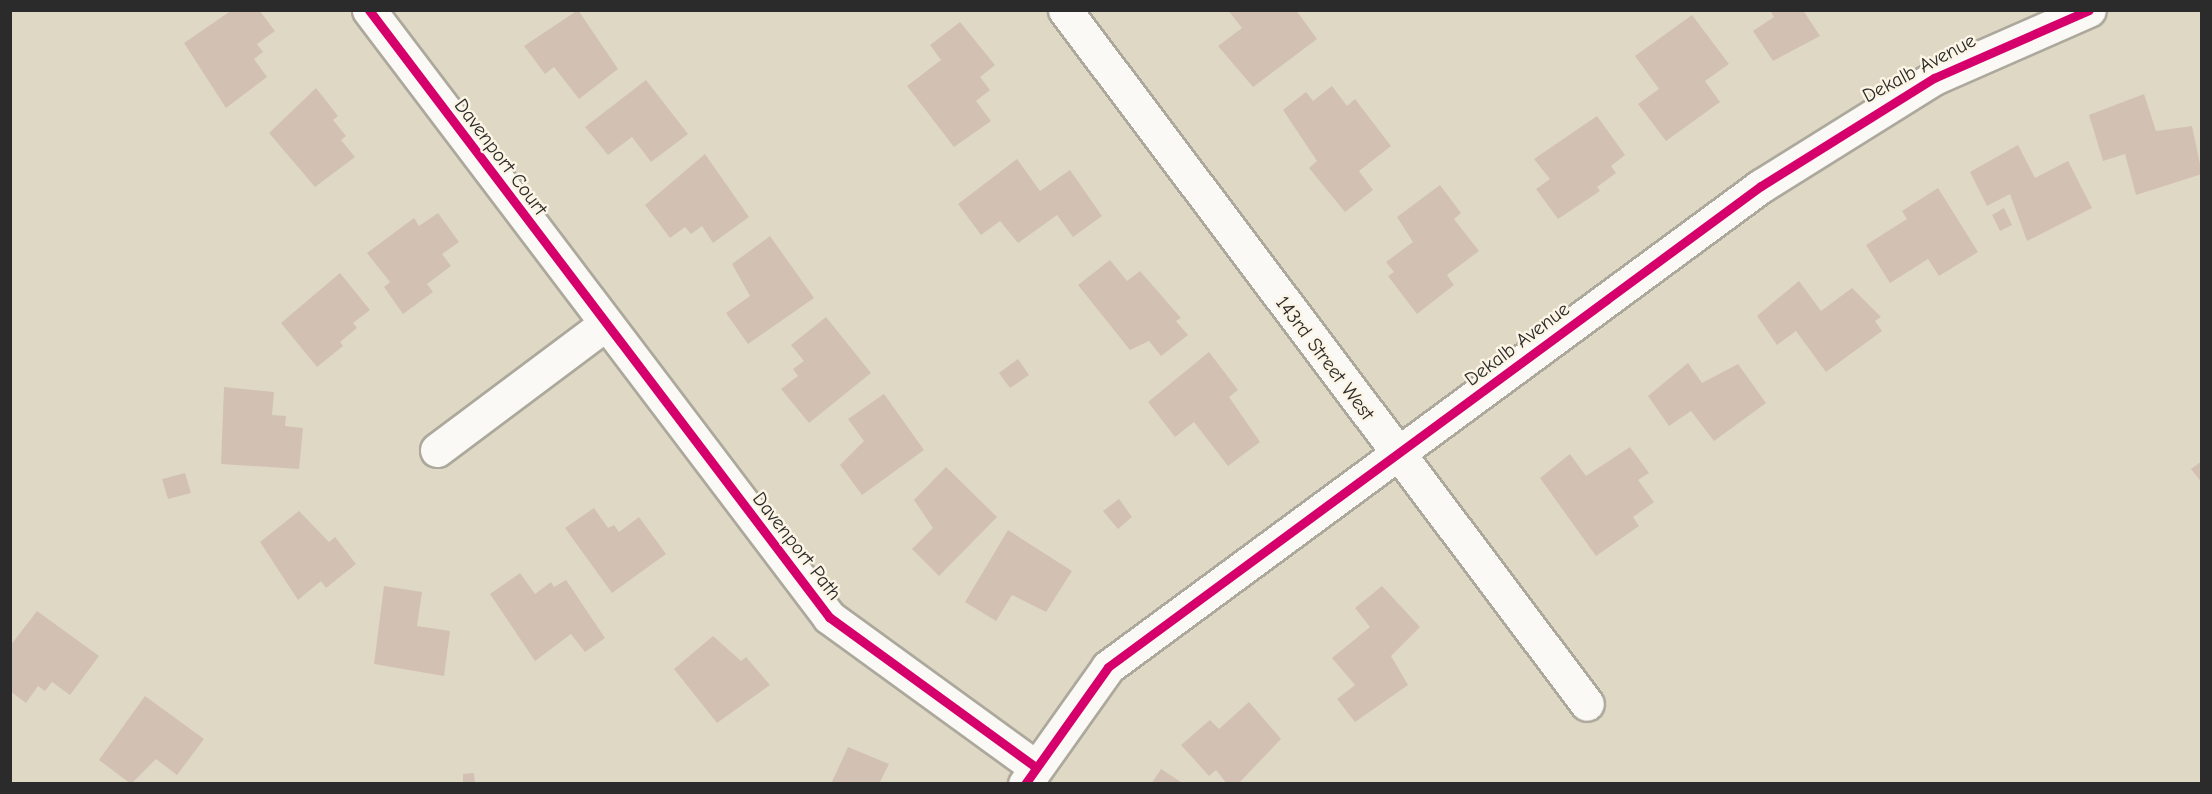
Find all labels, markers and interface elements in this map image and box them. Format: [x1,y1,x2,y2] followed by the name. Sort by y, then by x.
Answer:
[1858,28,1980,108] street label: Dekalb Avenue
[449,94,553,220] street label: Davenport Court
[1271,291,1379,425] street label: 143rd Street West
[1460,297,1574,391] street label: Dekalb Avenue
[747,487,847,605] street label: Davenport Path

